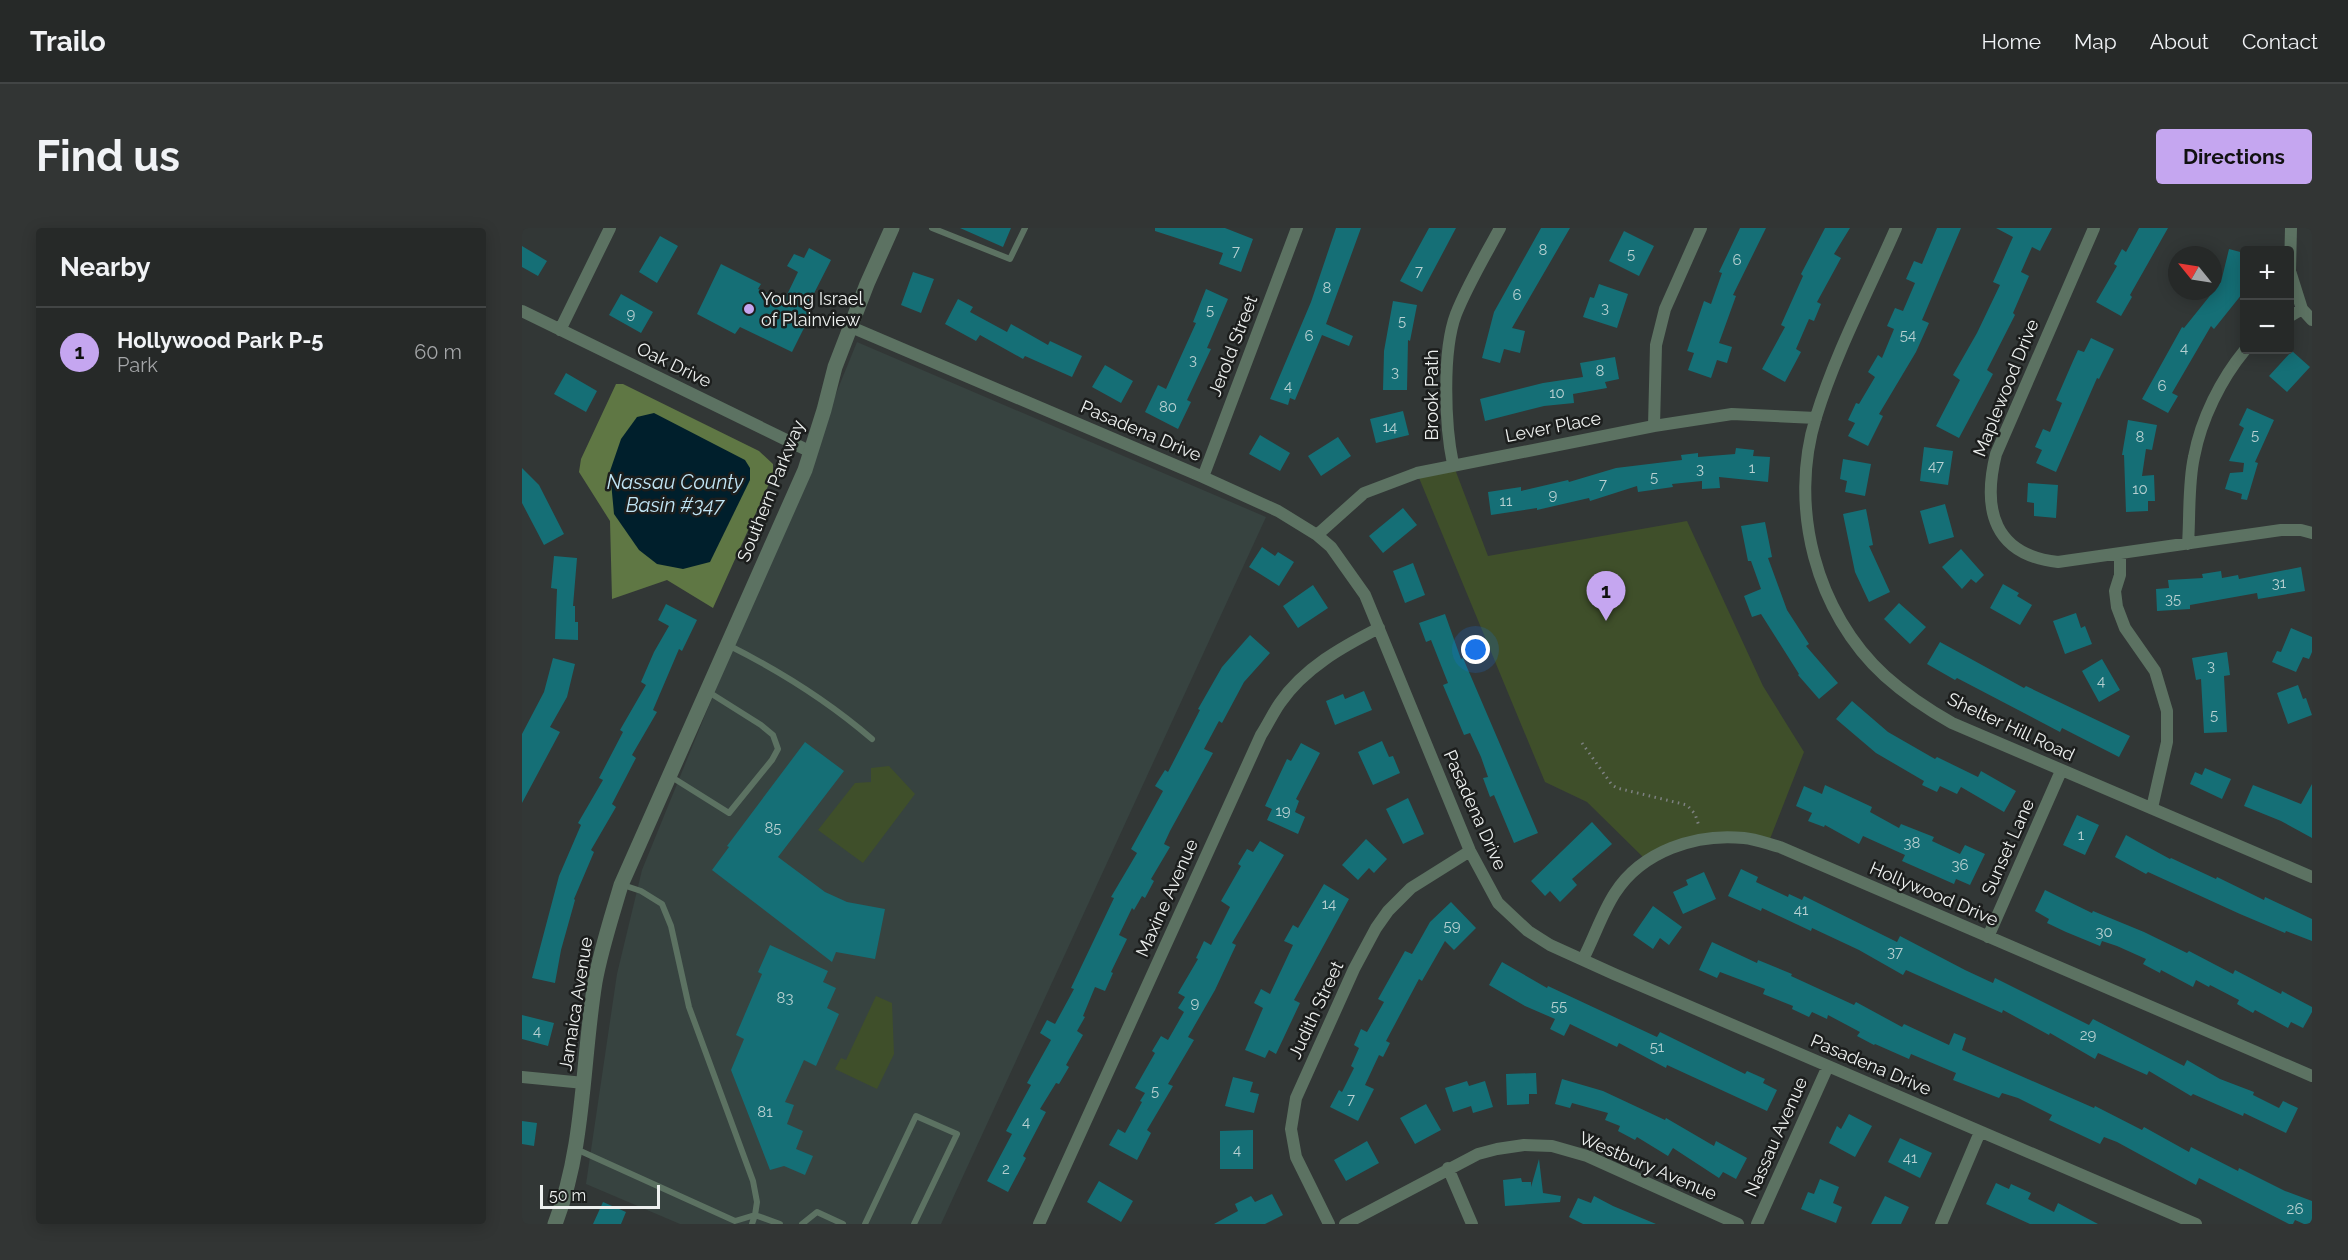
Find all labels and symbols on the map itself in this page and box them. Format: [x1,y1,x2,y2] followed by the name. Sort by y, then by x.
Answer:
[1539,241,1548,259] house number: 8
[1232,242,1240,260] house number: 7
[1627,245,1635,263] house number: 5
[2168,246,2222,300] north arrow
[1732,251,1742,269] house number: 6
[1415,262,1423,280] house number: 7
[1323,279,1332,297] house number: 8
[1512,286,1522,304] house number: 6
[761,288,863,330] place label: Young Israel of Plainview
[1204,292,1261,399] street label: Jerold Street
[1601,299,1609,317] house number: 3
[1206,301,1214,319] house number: 5
[742,302,756,316] marker: Young Israel of Plainview
[627,305,636,323] house number: 9
[1398,312,1406,330] house number: 5
[1968,316,2043,460] street label: Maplewood Drive
[1900,326,1916,344] house number: 54
[1304,327,1314,345] house number: 6
[634,338,715,392] street label: Oak Drive
[2180,339,2188,357] house number: 4
[1421,350,1442,440] street label: Brook Path
[1189,351,1197,369] house number: 3
[1596,362,1605,380] house number: 8
[1391,363,1399,381] house number: 3
[1284,377,1292,395] house number: 4
[2157,377,2167,395] house number: 6
[1549,384,1565,402] house number: 10
[1078,396,1205,466] street label: Pasadena Drive
[1159,398,1177,416] house number: 80
[1503,407,1603,446] street label: Lever Place
[732,417,809,565] street label: Southern Parkway
[1383,418,1397,436] house number: 14
[2251,426,2259,444] house number: 5
[2136,428,2145,446] house number: 8
[1928,457,1944,475] house number: 47
[1749,459,1756,477] house number: 1
[1696,460,1704,478] house number: 3
[1650,468,1658,486] house number: 5
[607,470,745,517] water label: Nassau County Basin #347
[1599,475,1607,493] house number: 7
[2132,480,2148,498] house number: 10
[1549,486,1558,504] house number: 9
[1500,492,1513,510] house number: 11
[1586,572,1626,621] pin: 1
[2272,574,2287,592] house number: 31
[2165,590,2181,608] house number: 35
[1461,635,1490,664] your location
[2207,657,2215,675] house number: 3
[2097,672,2105,690] house number: 4
[1944,688,2078,765] street label: Shelter Hill Road
[2210,706,2218,724] house number: 5
[1440,747,1511,873] street label: Pasadena Drive
[1977,795,2038,898] street label: Sunset Lane
[1275,802,1291,820] house number: 19
[764,819,782,837] house number: 85
[2078,826,2085,844] house number: 1
[1904,834,1921,852] house number: 38
[1131,835,1202,960] street label: Maxine Avenue
[1951,856,1969,874] house number: 36
[1867,857,2002,930] street label: Hollywood Drive
[1322,895,1336,913] house number: 14
[1794,901,1809,919] house number: 41
[1444,917,1461,935] house number: 59
[2095,923,2113,941] house number: 30
[555,935,597,1072] street label: Jamaica Avenue
[1887,943,1903,961] house number: 37
[1284,958,1347,1062] street label: Judith Street
[777,989,793,1007] house number: 83
[1191,994,1200,1012] house number: 9
[1551,997,1567,1015] house number: 55
[533,1022,541,1040] house number: 4
[2080,1026,2097,1044] house number: 29
[1808,1030,1935,1100] street label: Pasadena Drive
[1650,1038,1665,1056] house number: 51
[1740,1073,1811,1200] street label: Nassau Avenue
[1151,1082,1159,1100] house number: 5
[1347,1090,1355,1108] house number: 7
[757,1103,773,1121] house number: 81
[1022,1113,1030,1131] house number: 4
[1576,1127,1721,1204] street label: Westbury Avenue
[1233,1141,1241,1159] house number: 4
[1903,1149,1918,1167] house number: 41
[1002,1160,1010,1178] house number: 2
[540,1182,660,1210] scale bar
[2287,1200,2303,1218] house number: 26

